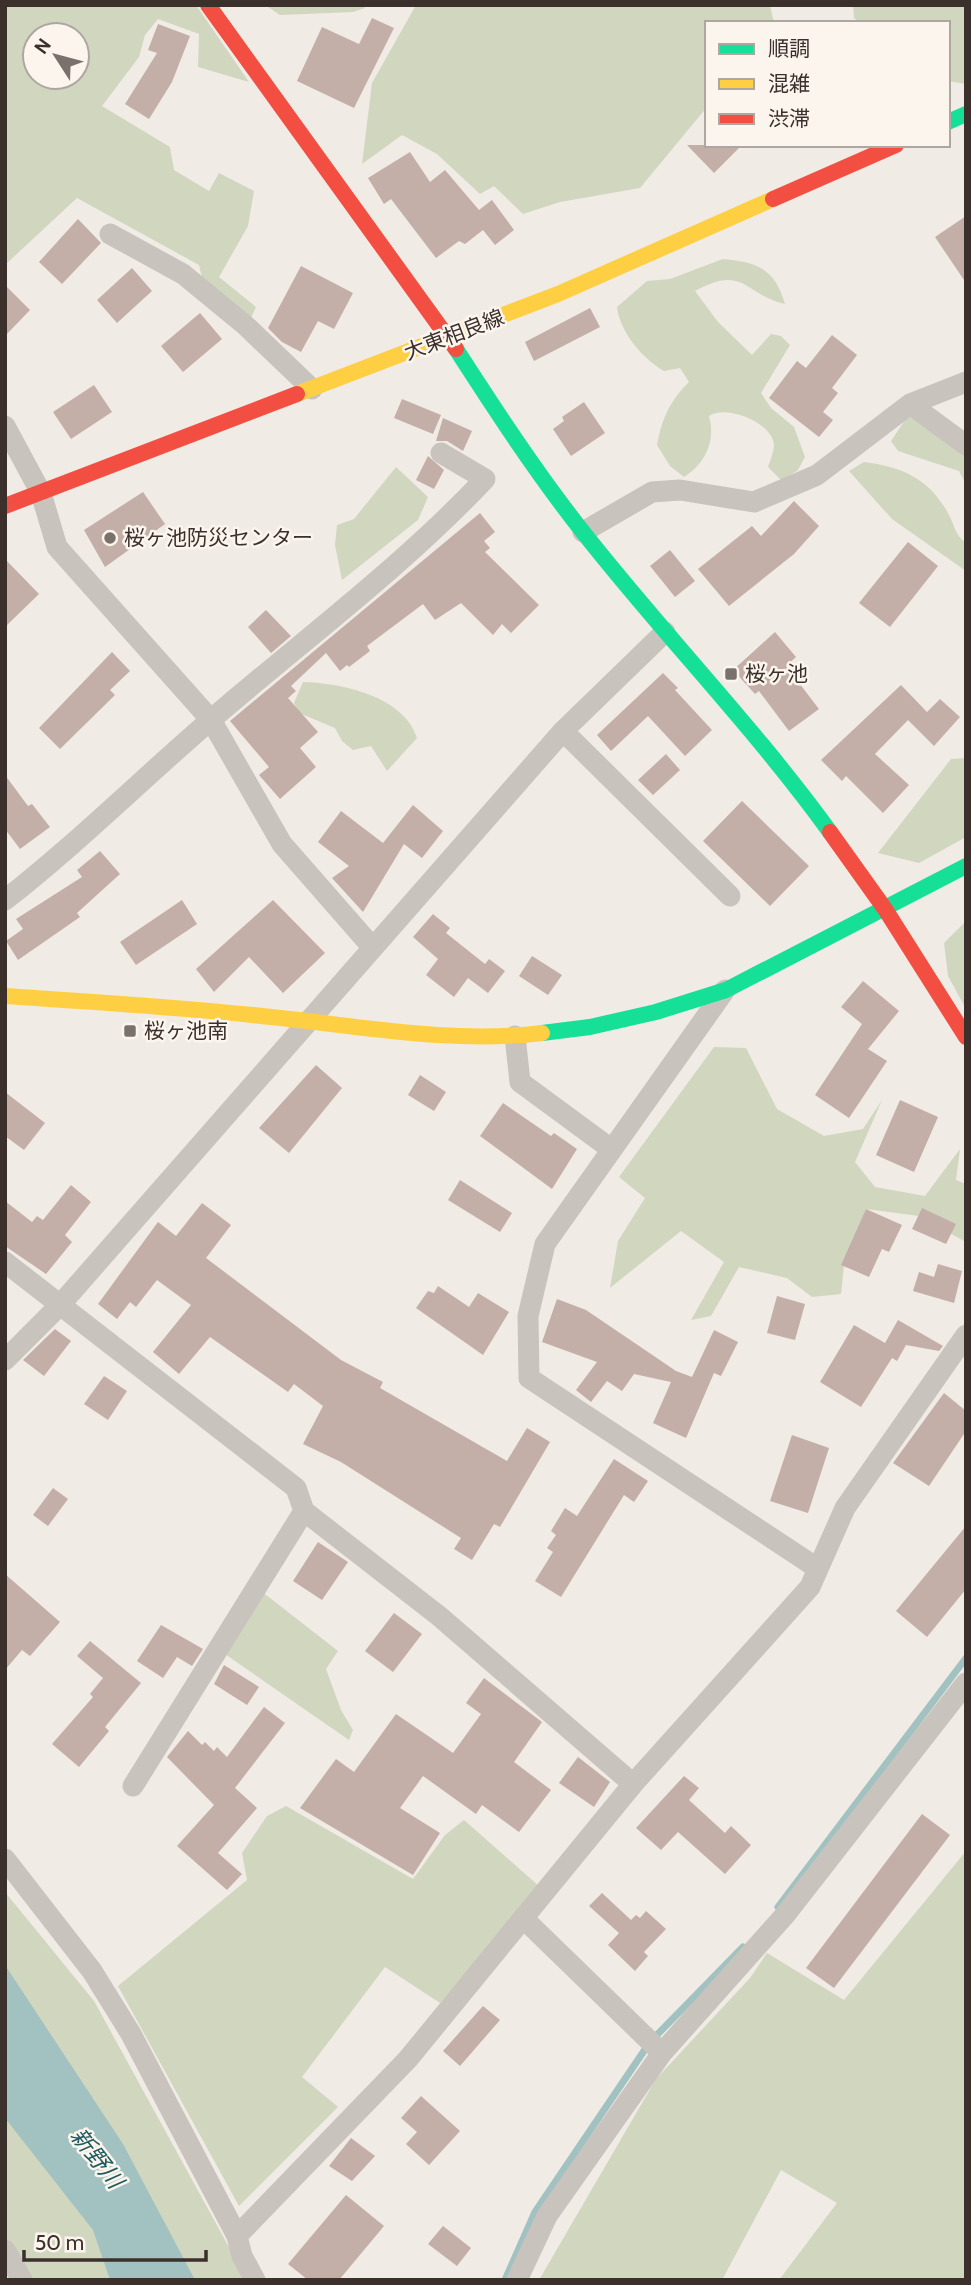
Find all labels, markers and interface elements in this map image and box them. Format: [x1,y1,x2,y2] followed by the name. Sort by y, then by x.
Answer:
[21,21,91,91] north arrow
[705,21,950,147] legend
[29,34,56,58] text: N
[768,36,810,61] text: 順調
[768,71,810,96] text: 混雑
[768,106,810,131] text: 渋滞
[400,304,507,365] street label: 大東相良線
[124,525,313,550] place label: 桜ヶ池防災センター
[102,530,118,546] marker: 桜ヶ池防災センター
[745,661,808,686] place label: 桜ヶ池
[723,666,739,682] marker: 桜ヶ池
[144,1018,228,1043] place label: 桜ヶ池南
[122,1023,138,1039] marker: 桜ヶ池南
[65,2122,131,2196] water label: 新野川
[24,2218,206,2262] scale bar
[35,2230,84,2255] text: 50 m

